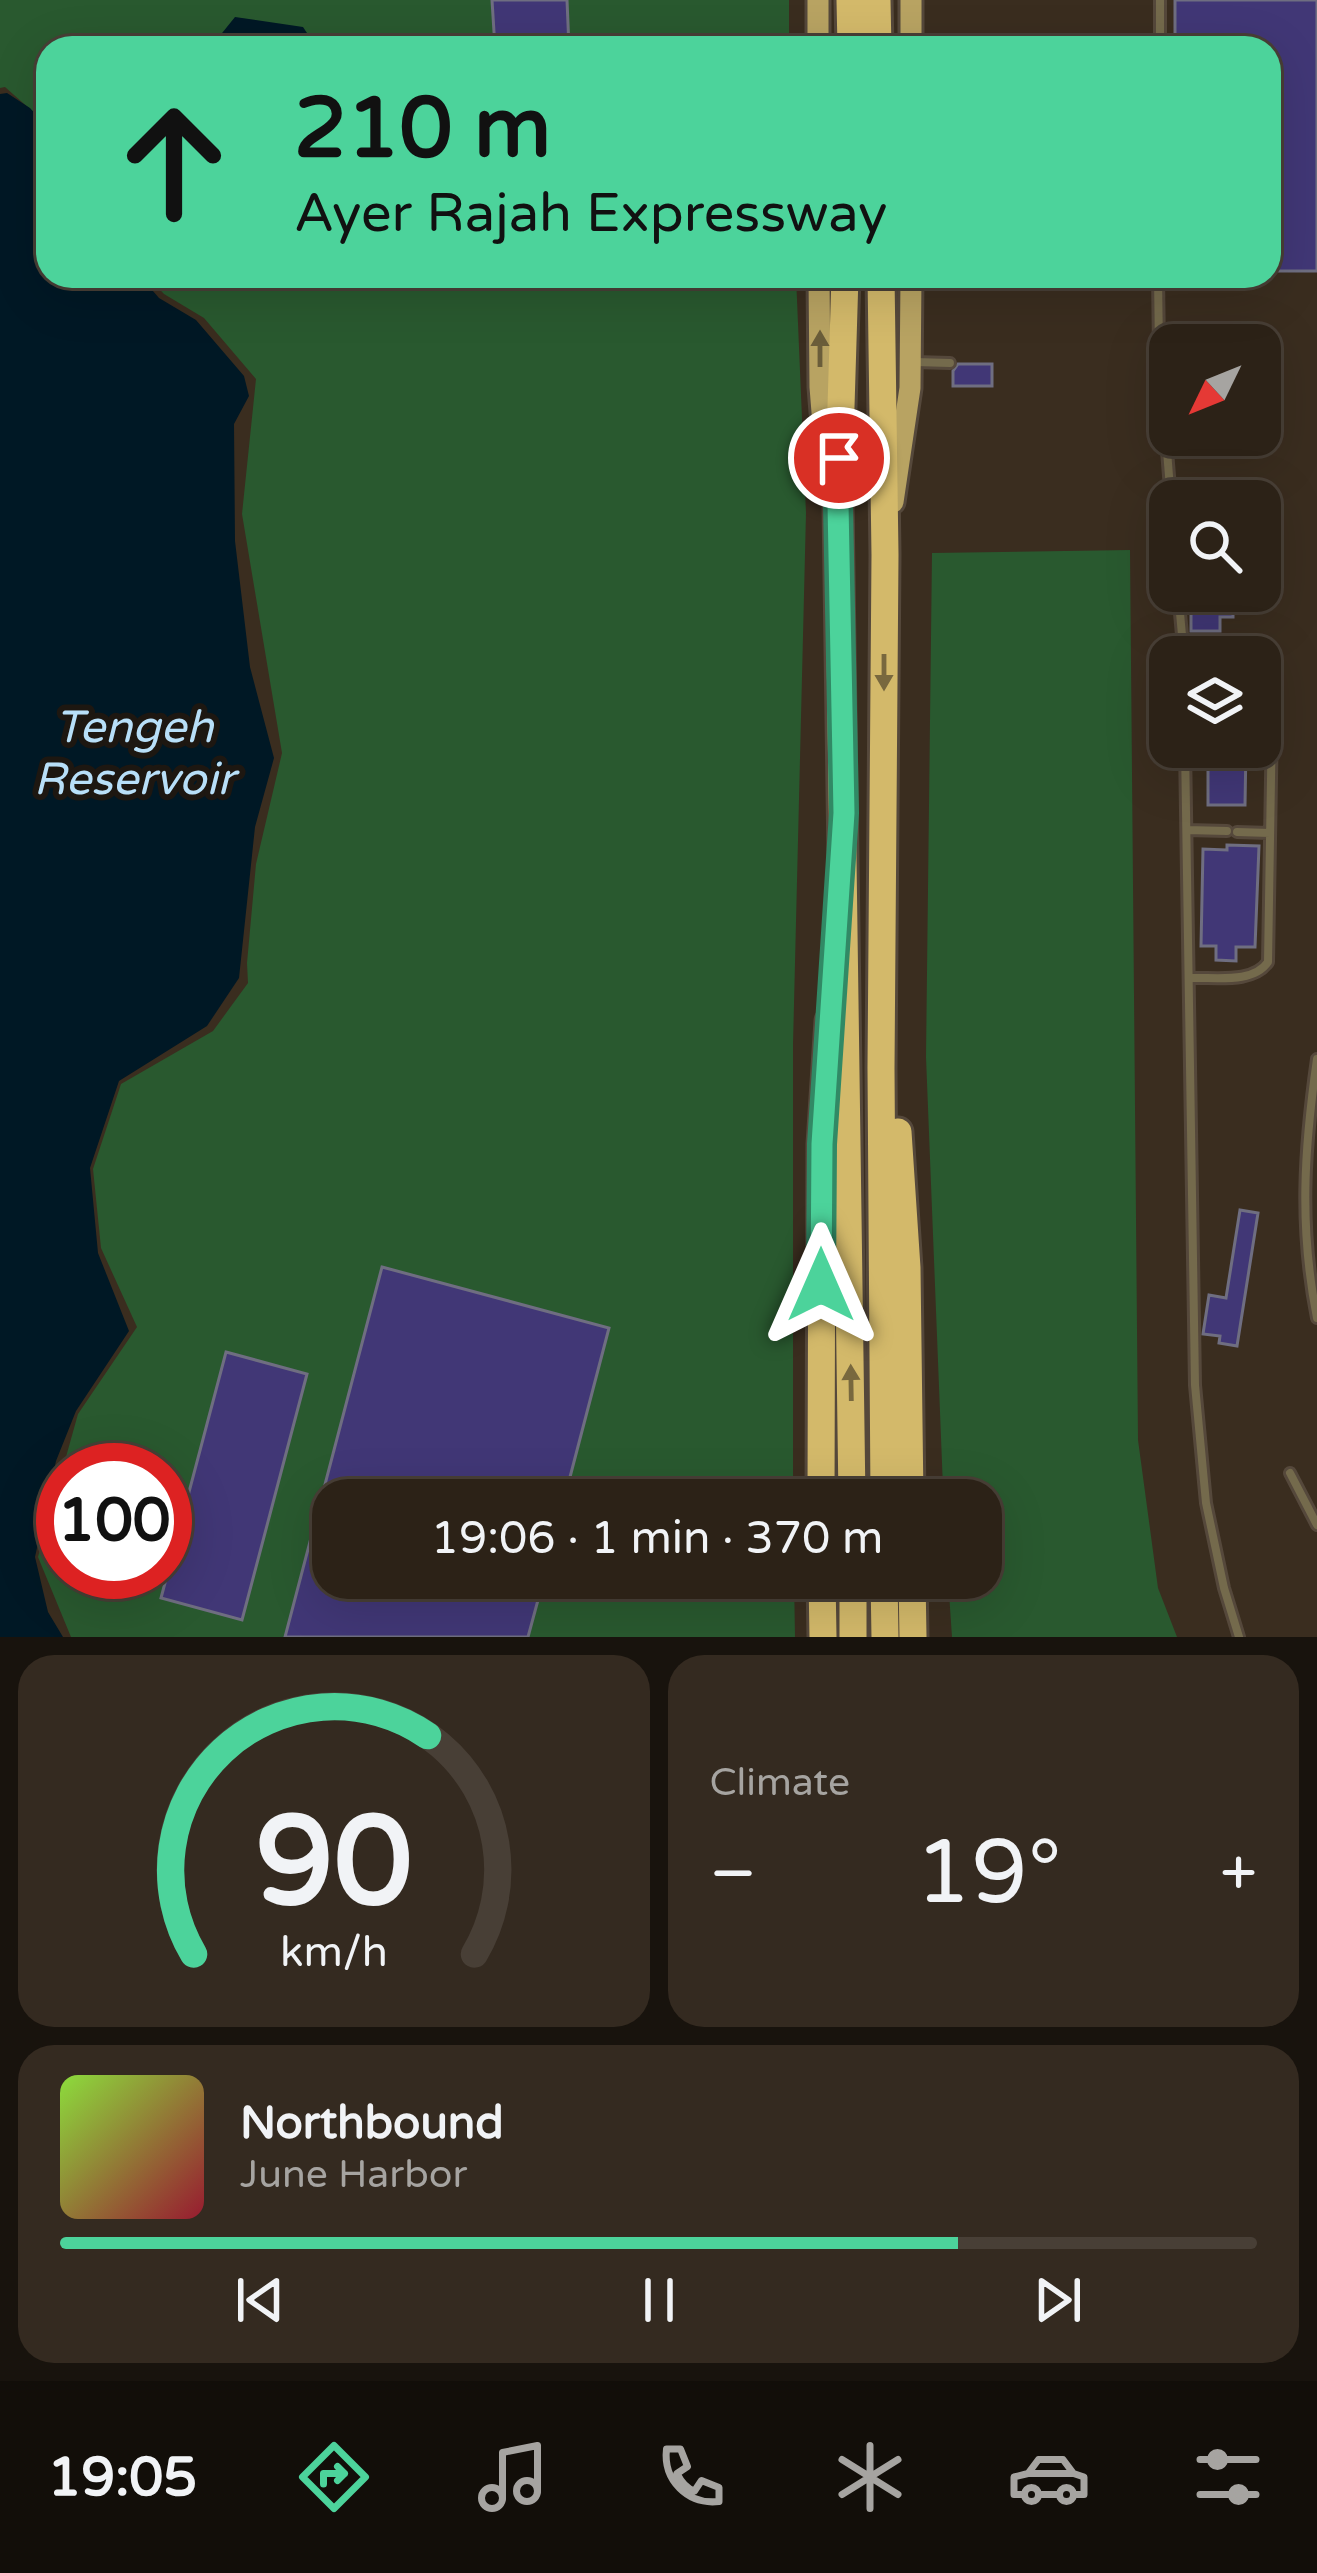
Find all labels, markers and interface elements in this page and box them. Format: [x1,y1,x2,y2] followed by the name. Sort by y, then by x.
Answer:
[294,79,551,180] text: 210 m
[96,84,252,240] icon: ahead
[294,181,887,246] text: Ayer Rajah Expressway
[1149,324,1281,456] north arrow
[1149,324,1281,768] map controls
[810,329,830,367] one-way arrow
[788,407,890,509] pin
[806,425,872,491] icon: arrive
[1149,480,1281,612] button: search
[1149,636,1281,768] button: layers
[875,654,894,692] one-way arrow
[33,701,240,807] water label: Tengeh Reservoir
[758,1222,884,1348] position arrow
[841,1363,860,1401] one-way arrow
[36,1443,192,1599] speed limit sign: 100
[431,1512,883,1566] text: 19:06 · 1 min · 370 m
[710,1759,850,1806] text: Climate
[255,1788,412,1939] text: 90
[915,1819,1062,1928] text: 19°
[710,1834,757,1914] text: −
[1220,1834,1257,1914] text: +
[280,1927,388,1978] text: km/h
[240,2097,504,2151] text: Northbound
[240,2151,467,2198] text: June Harbor
[227,2267,293,2333] icon: previous
[626,2267,692,2333] icon: pause
[1025,2267,1091,2333] icon: next
[292,2435,376,2519] icon: directions
[471,2435,555,2519] icon: music
[649,2435,733,2519] icon: phone
[828,2435,912,2519] icon: climate
[1007,2435,1091,2519] icon: car
[1186,2435,1270,2519] icon: filters
[47,2445,197,2510] text: 19:05

